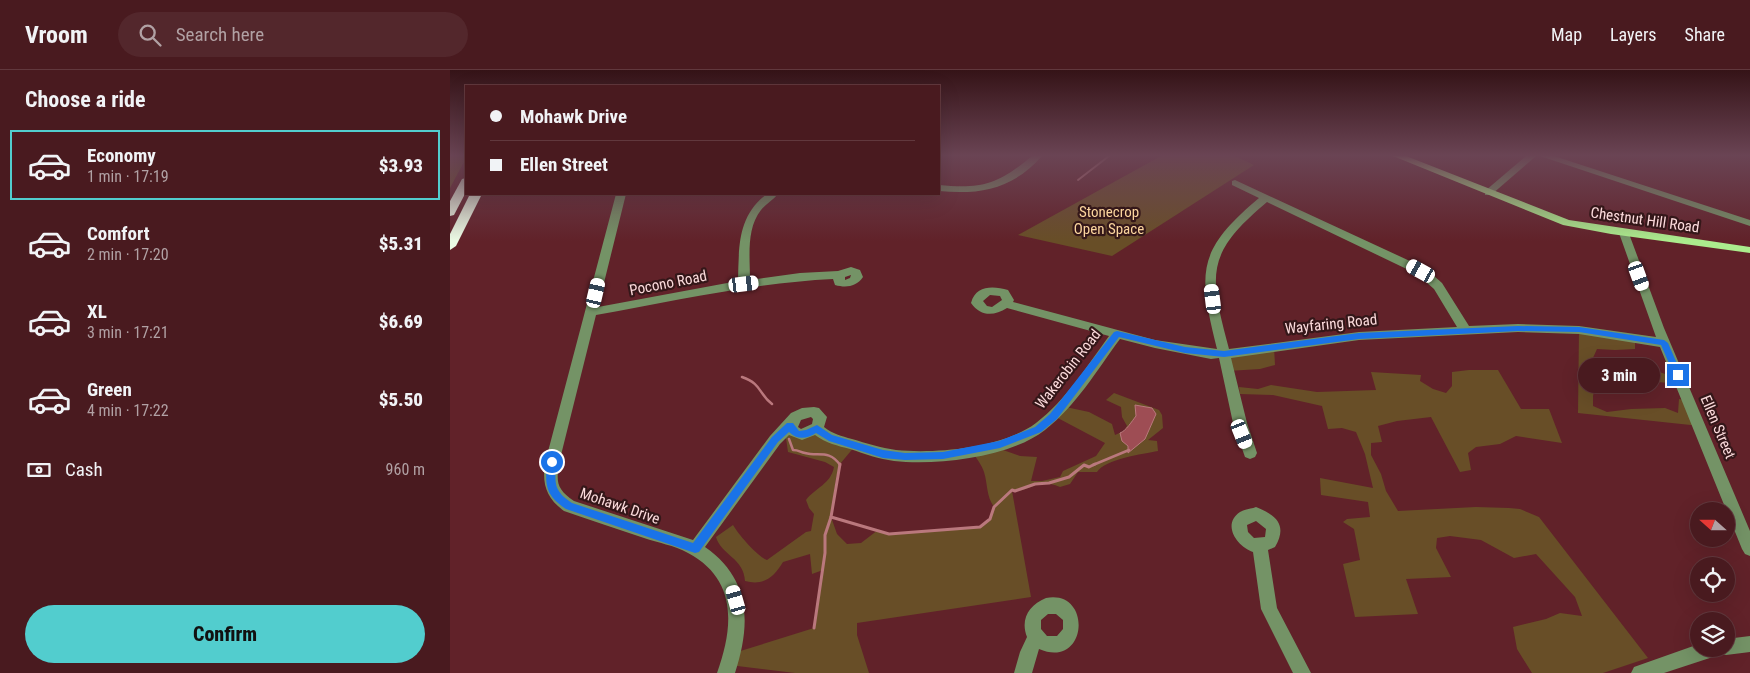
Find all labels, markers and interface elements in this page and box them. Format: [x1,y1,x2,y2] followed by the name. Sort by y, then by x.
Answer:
[118,12,468,57] search box
[25,21,88,49] text: Vroom
[136,21,164,49] icon: search
[176,23,264,46] text: Search here
[1551,24,1582,45] text: Map
[1610,24,1657,45] text: Layers
[1685,24,1725,45] text: Share
[25,87,146,112] text: Choose a ride
[520,105,627,128] text: Mohawk Drive
[27,143,72,188] icon: car
[87,144,156,167] text: Economy
[520,153,608,176] text: Ellen Street
[379,154,423,177] text: $3.93
[87,167,169,186] text: 1 min · 17:19
[1074,203,1144,238] park label: Stonecrop Open Space
[1589,203,1701,237] street label: Chestnut Hill Road
[27,221,72,266] icon: car
[87,222,150,245] text: Comfort
[379,232,423,255] text: $5.31
[87,245,169,264] text: 2 min · 17:20
[1404,257,1437,285] car
[1626,259,1651,293] car
[628,267,708,299] street label: Pocono Road
[728,275,759,293] car
[585,277,606,309] car
[1203,283,1222,315] car
[27,299,72,344] icon: car
[87,300,107,323] text: XL
[379,310,423,333] text: $6.69
[1284,310,1378,338] street label: Wayfaring Road
[87,323,169,342] text: 3 min · 17:21
[1031,326,1105,412] street label: Wakerobin Road
[1578,358,1660,392] callout: 3 min
[1667,364,1689,386] route end
[1601,366,1637,385] text: 3 min
[27,377,72,422] icon: car
[87,378,132,401] text: Green
[379,388,423,411] text: $5.50
[1697,393,1739,461] street label: Ellen Street
[87,401,169,420] text: 4 min · 17:22
[1229,417,1254,451] car
[541,451,563,473] route start
[25,456,53,484] icon: cash
[65,458,103,481] text: Cash
[386,460,425,479] text: 960 m
[578,484,662,528] street label: Mohawk Drive
[1690,502,1735,548] north arrow
[1690,502,1735,657] map controls
[1690,557,1735,602] button: locate
[724,584,747,616] car
[25,605,425,663] button: Confirm
[1690,612,1735,657] button: layers

